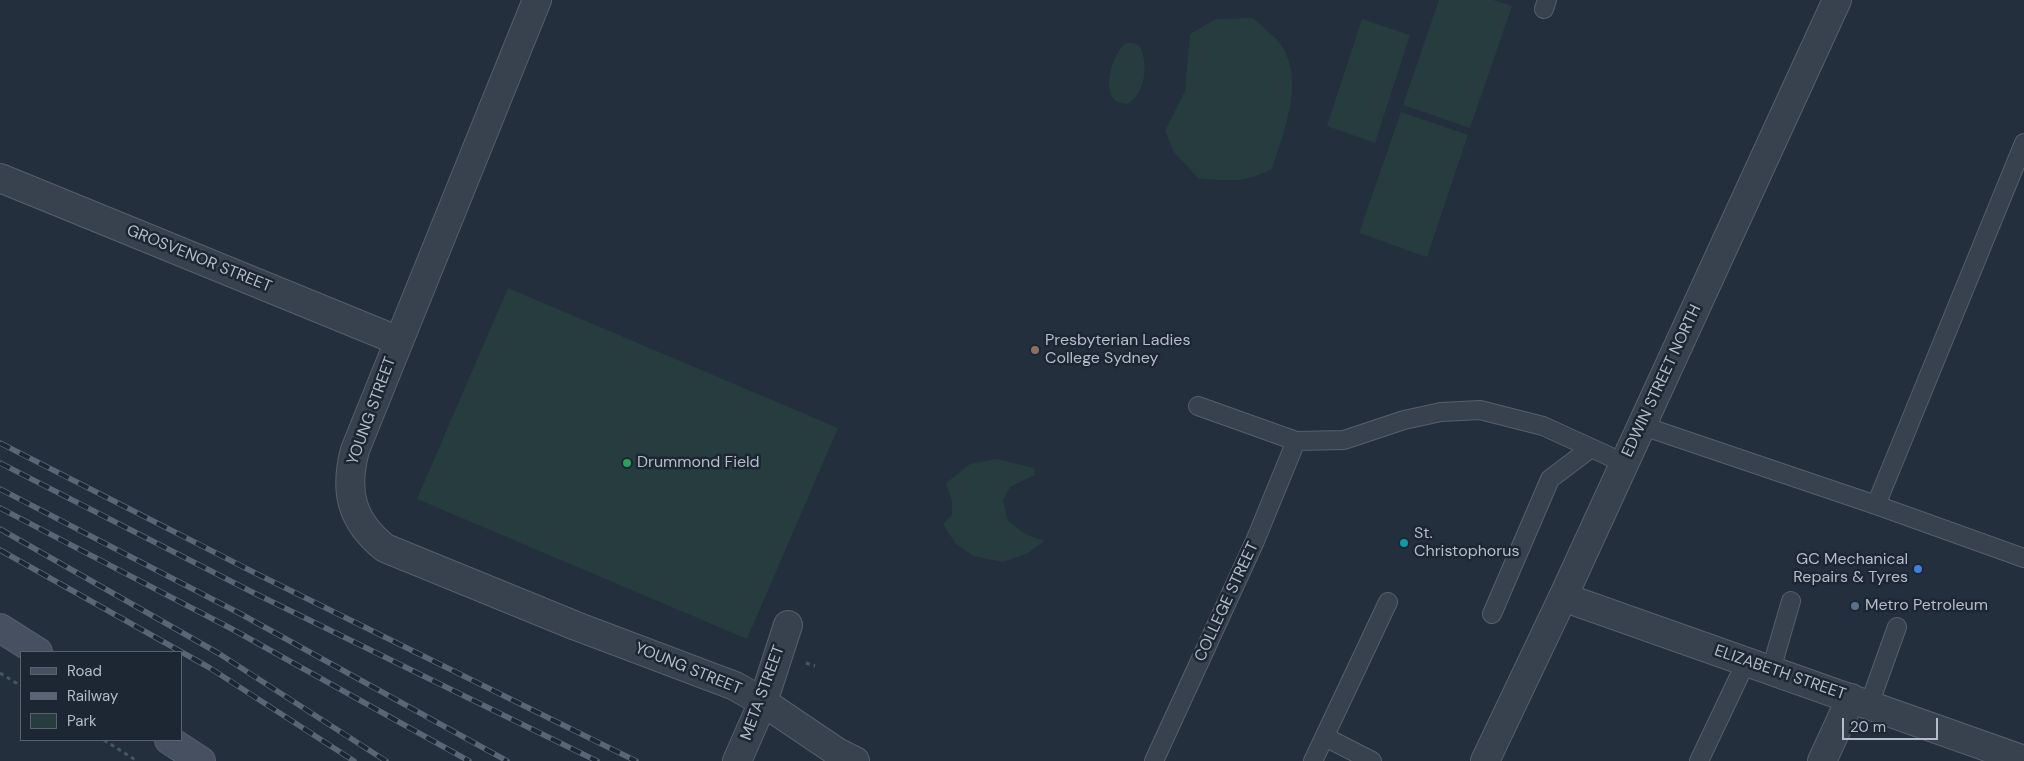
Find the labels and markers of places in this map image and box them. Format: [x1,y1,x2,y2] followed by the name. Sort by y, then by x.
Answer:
[1045,331,1190,369] place label: Presbyterian Ladies College Sydney
[1029,344,1041,356] marker: Presbyterian Ladies College Sydney
[637,453,760,473] place label: Drummond Field
[621,457,633,469] marker: Drummond Field
[1414,524,1519,562] place label: St. Christophorus
[1398,537,1410,549] marker: St. Christophorus
[1793,550,1908,588] place label: GC Mechanical Repairs & Tyres
[1912,563,1924,575] marker: GC Mechanical Repairs & Tyres
[1865,596,1988,616] place label: Metro Petroleum
[1849,600,1861,612] marker: Metro Petroleum

